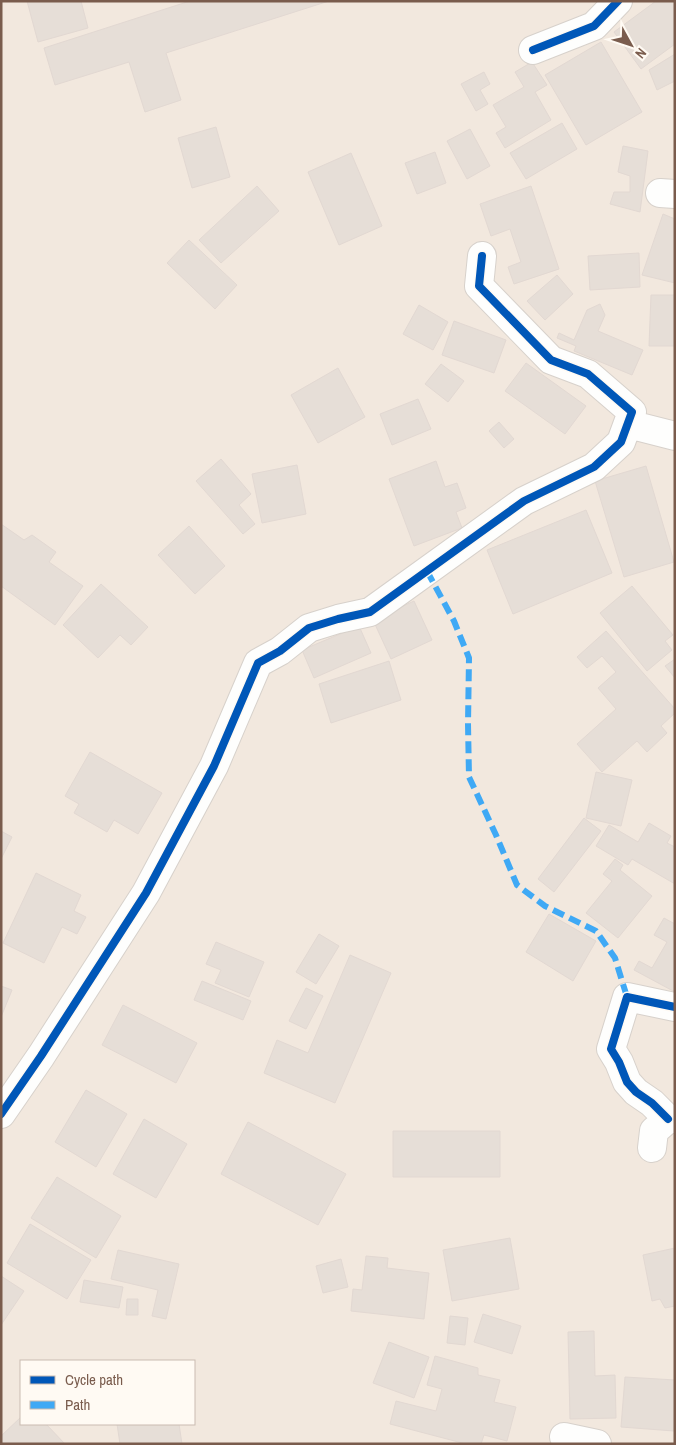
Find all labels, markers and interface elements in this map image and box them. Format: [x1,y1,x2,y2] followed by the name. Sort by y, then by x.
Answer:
[606,20,656,70] north arrow
[631,44,651,62] text: N
[20,1360,195,1425] legend
[65,1369,123,1390] text: Cycle path
[65,1394,90,1415] text: Path

